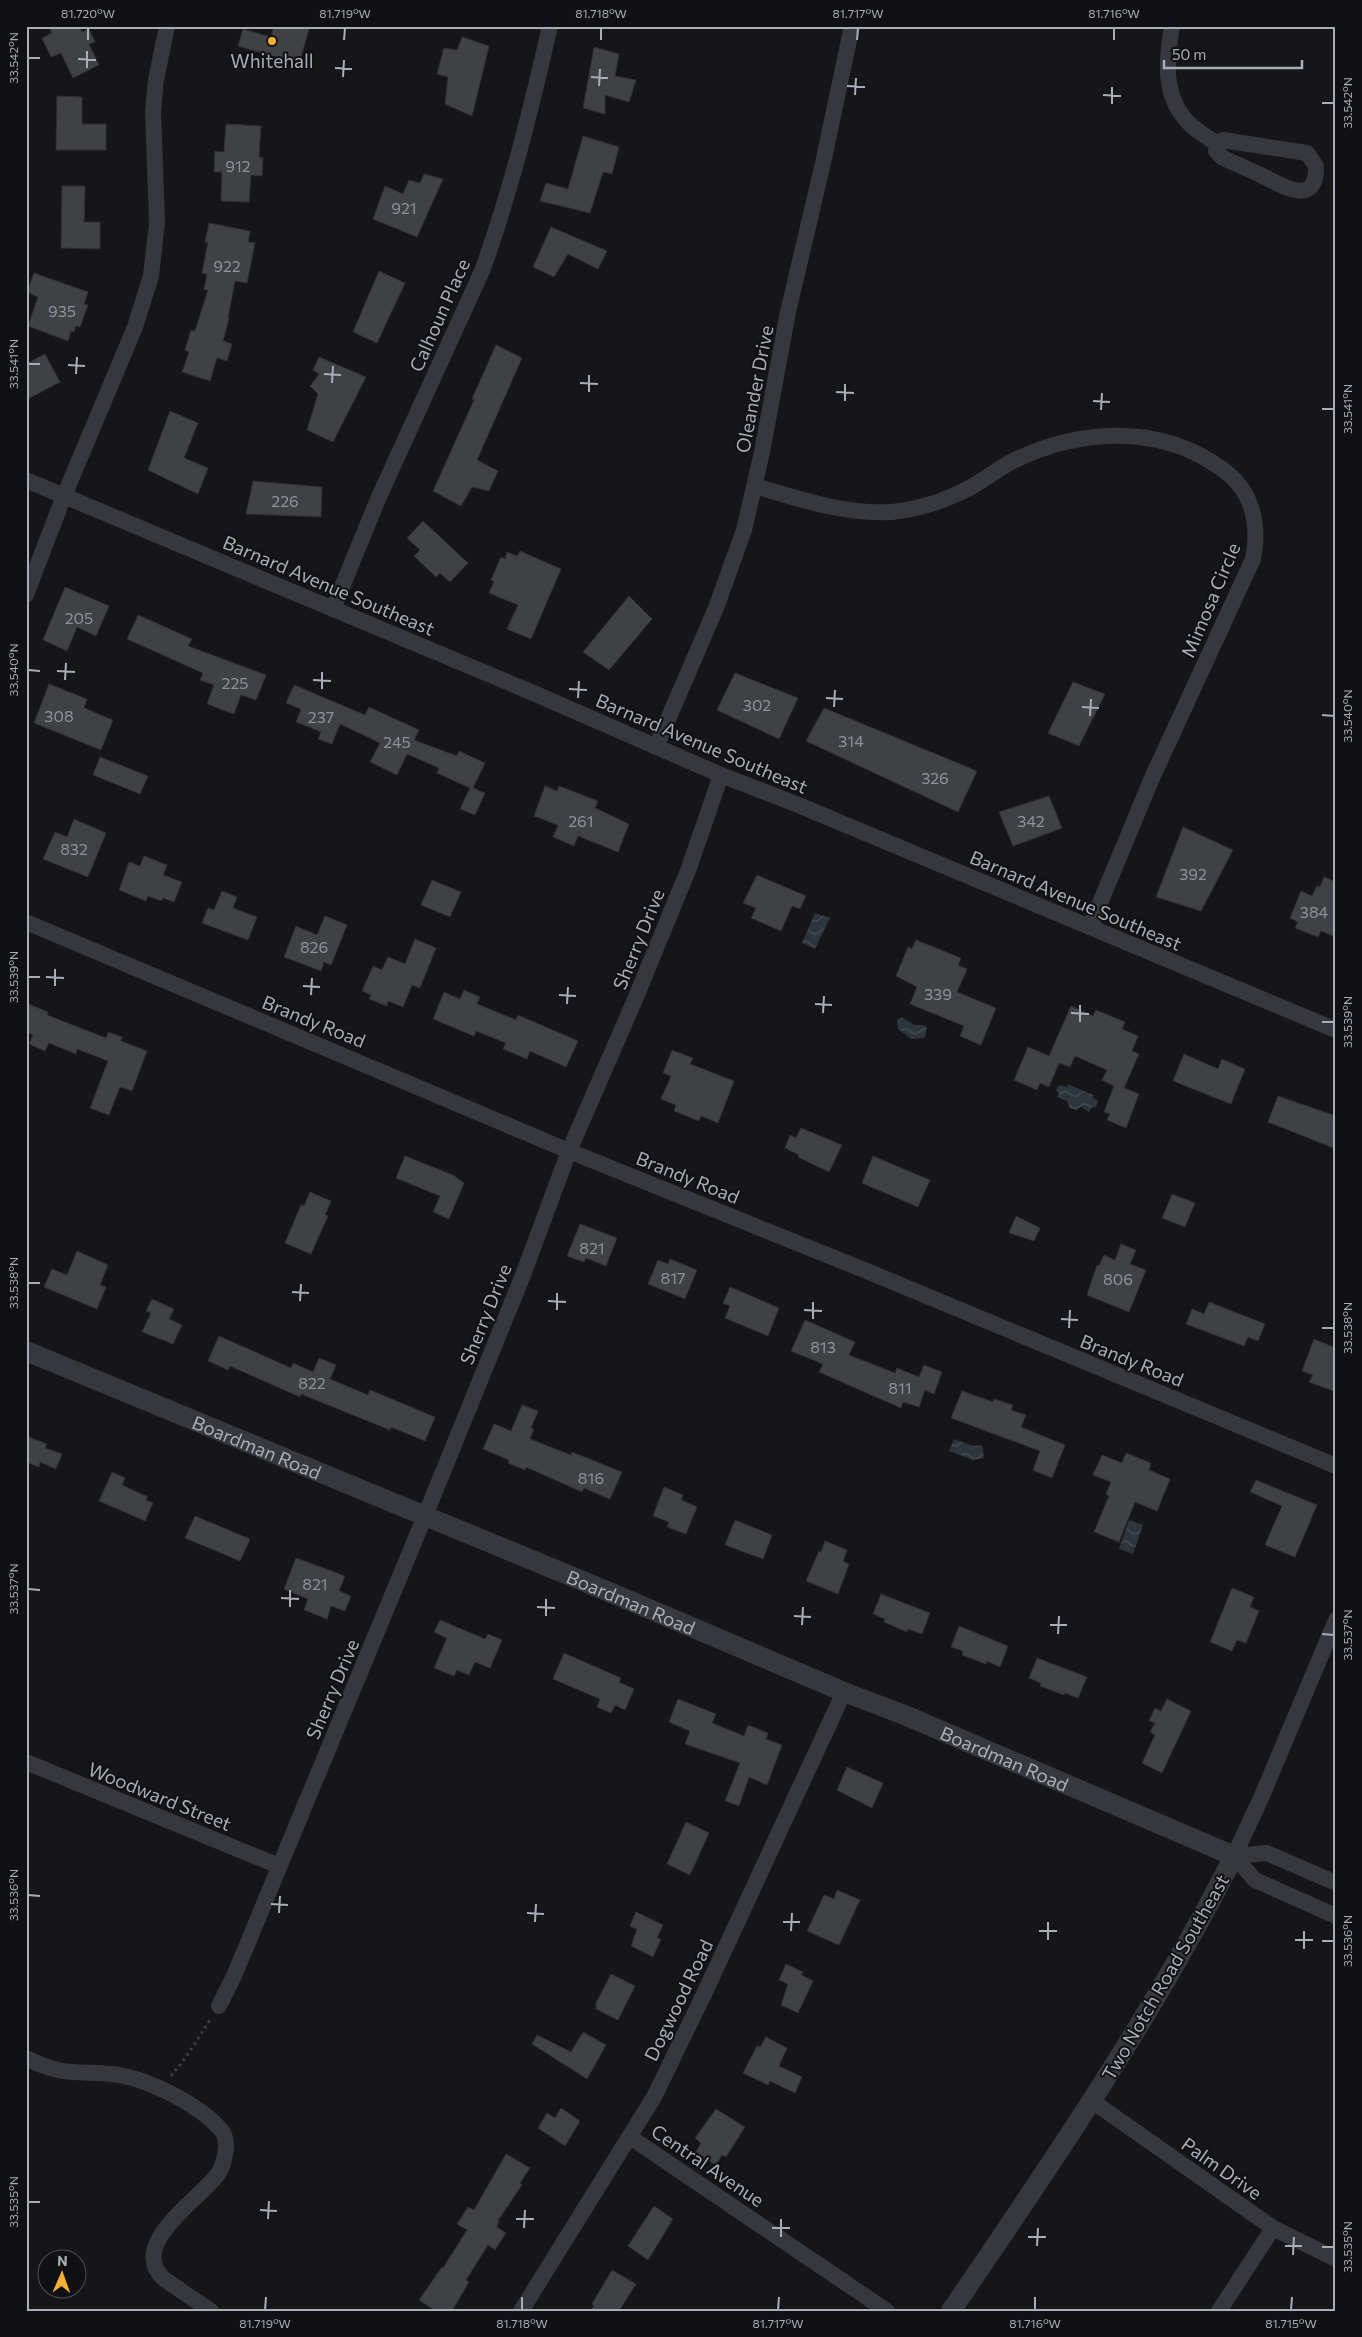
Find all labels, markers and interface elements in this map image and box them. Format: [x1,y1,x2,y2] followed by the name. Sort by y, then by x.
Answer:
[61,6,115,20] text: 81.720°W
[319,6,371,20] text: 81.719°W
[575,6,627,20] text: 81.718°W
[833,6,883,20] text: 81.717°W
[1088,6,1140,20] text: 81.716°W
[6,32,20,84] text: 33.542°N
[266,35,278,47] marker: Whitehall
[1164,38,1302,70] scale bar
[1172,45,1206,63] text: 50 m
[230,49,314,72] place label: Whitehall
[1340,77,1354,129] text: 33.542°N
[225,156,251,175] house number: 912
[391,198,417,217] house number: 921
[404,255,474,375] street label: Calhoun Place
[213,256,241,275] house number: 922
[48,301,76,320] house number: 935
[730,323,778,455] street label: Oleander Drive
[6,339,20,389] text: 33.541°N
[1340,384,1354,434] text: 33.541°N
[271,491,299,510] house number: 226
[220,530,438,640] street label: Barnard Avenue Southeast
[1175,539,1245,661] street label: Mimosa Circle
[65,608,93,627] house number: 205
[6,644,20,696] text: 33.540°N
[222,673,248,692] house number: 225
[593,688,811,798] street label: Barnard Avenue Southeast
[1340,690,1354,742] text: 33.540°N
[743,695,771,714] house number: 302
[44,706,74,725] house number: 308
[308,707,334,726] house number: 237
[838,731,864,750] house number: 314
[383,732,411,751] house number: 245
[921,768,949,787] house number: 326
[568,811,594,830] house number: 261
[1017,811,1045,830] house number: 342
[60,839,88,858] house number: 832
[967,845,1185,955] street label: Barnard Avenue Southeast
[1179,864,1207,883] house number: 392
[607,885,669,993] street label: Sherry Drive
[1300,902,1329,921] house number: 384
[300,937,328,956] house number: 826
[6,951,20,1003] text: 33.539°N
[924,984,952,1003] house number: 339
[259,990,369,1052] street label: Brandy Road
[1340,996,1354,1048] text: 33.539°N
[633,1146,743,1208] street label: Brandy Road
[579,1238,605,1257] house number: 821
[6,1257,20,1309] text: 33.538°N
[454,1260,516,1368] street label: Sherry Drive
[661,1268,686,1287] house number: 817
[1103,1269,1133,1288] house number: 806
[1340,1302,1354,1354] text: 33.538°N
[1077,1329,1187,1391] street label: Brandy Road
[810,1337,836,1356] house number: 813
[298,1373,326,1392] house number: 822
[888,1378,912,1397] house number: 811
[189,1410,325,1483] street label: Boardman Road
[578,1468,604,1487] house number: 816
[6,1563,20,1615] text: 33.537°N
[564,1564,699,1639] street label: Boardman Road
[302,1574,328,1593] house number: 821
[1340,1609,1354,1661] text: 33.537°N
[301,1635,363,1743] street label: Sherry Drive
[937,1720,1072,1795] street label: Boardman Road
[85,1757,235,1835] street label: Woodward Street
[6,1869,20,1921] text: 33.536°N
[1097,1870,1234,2084] street label: Two Notch Road Southeast
[1340,1915,1354,1967] text: 33.536°N
[639,1936,717,2064] street label: Dogwood Road
[647,2119,769,2211] street label: Central Avenue
[1177,2132,1267,2204] street label: Palm Drive
[6,2176,20,2228] text: 33.535°N
[1340,2221,1354,2273] text: 33.535°N
[38,2250,88,2300] north arrow
[57,2252,68,2269] text: N
[239,2316,291,2330] text: 81.719°W
[496,2316,548,2330] text: 81.718°W
[753,2316,803,2330] text: 81.717°W
[1009,2316,1061,2330] text: 81.716°W
[1265,2316,1317,2330] text: 81.715°W

